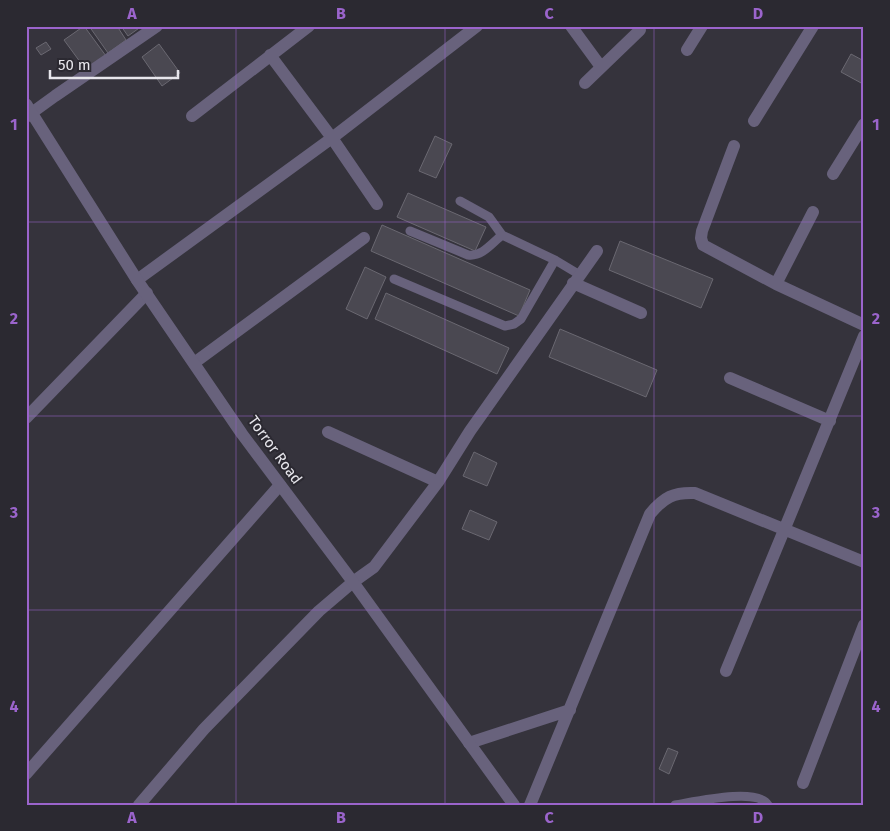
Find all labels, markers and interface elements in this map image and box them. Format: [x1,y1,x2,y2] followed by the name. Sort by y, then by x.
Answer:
[126,4,137,23] text: A
[336,4,346,23] text: B
[544,4,554,23] text: C
[753,4,763,23] text: D
[50,48,178,80] scale bar
[58,56,91,74] text: 50 m
[10,115,18,134] text: 1
[872,115,880,134] text: 1
[10,309,18,328] text: 2
[872,309,880,328] text: 2
[244,412,306,488] street label: Torror Road
[9,503,18,522] text: 3
[871,503,880,522] text: 3
[9,697,19,716] text: 4
[871,697,881,716] text: 4
[126,808,137,827] text: A
[336,808,346,827] text: B
[544,808,554,827] text: C
[753,808,763,827] text: D

